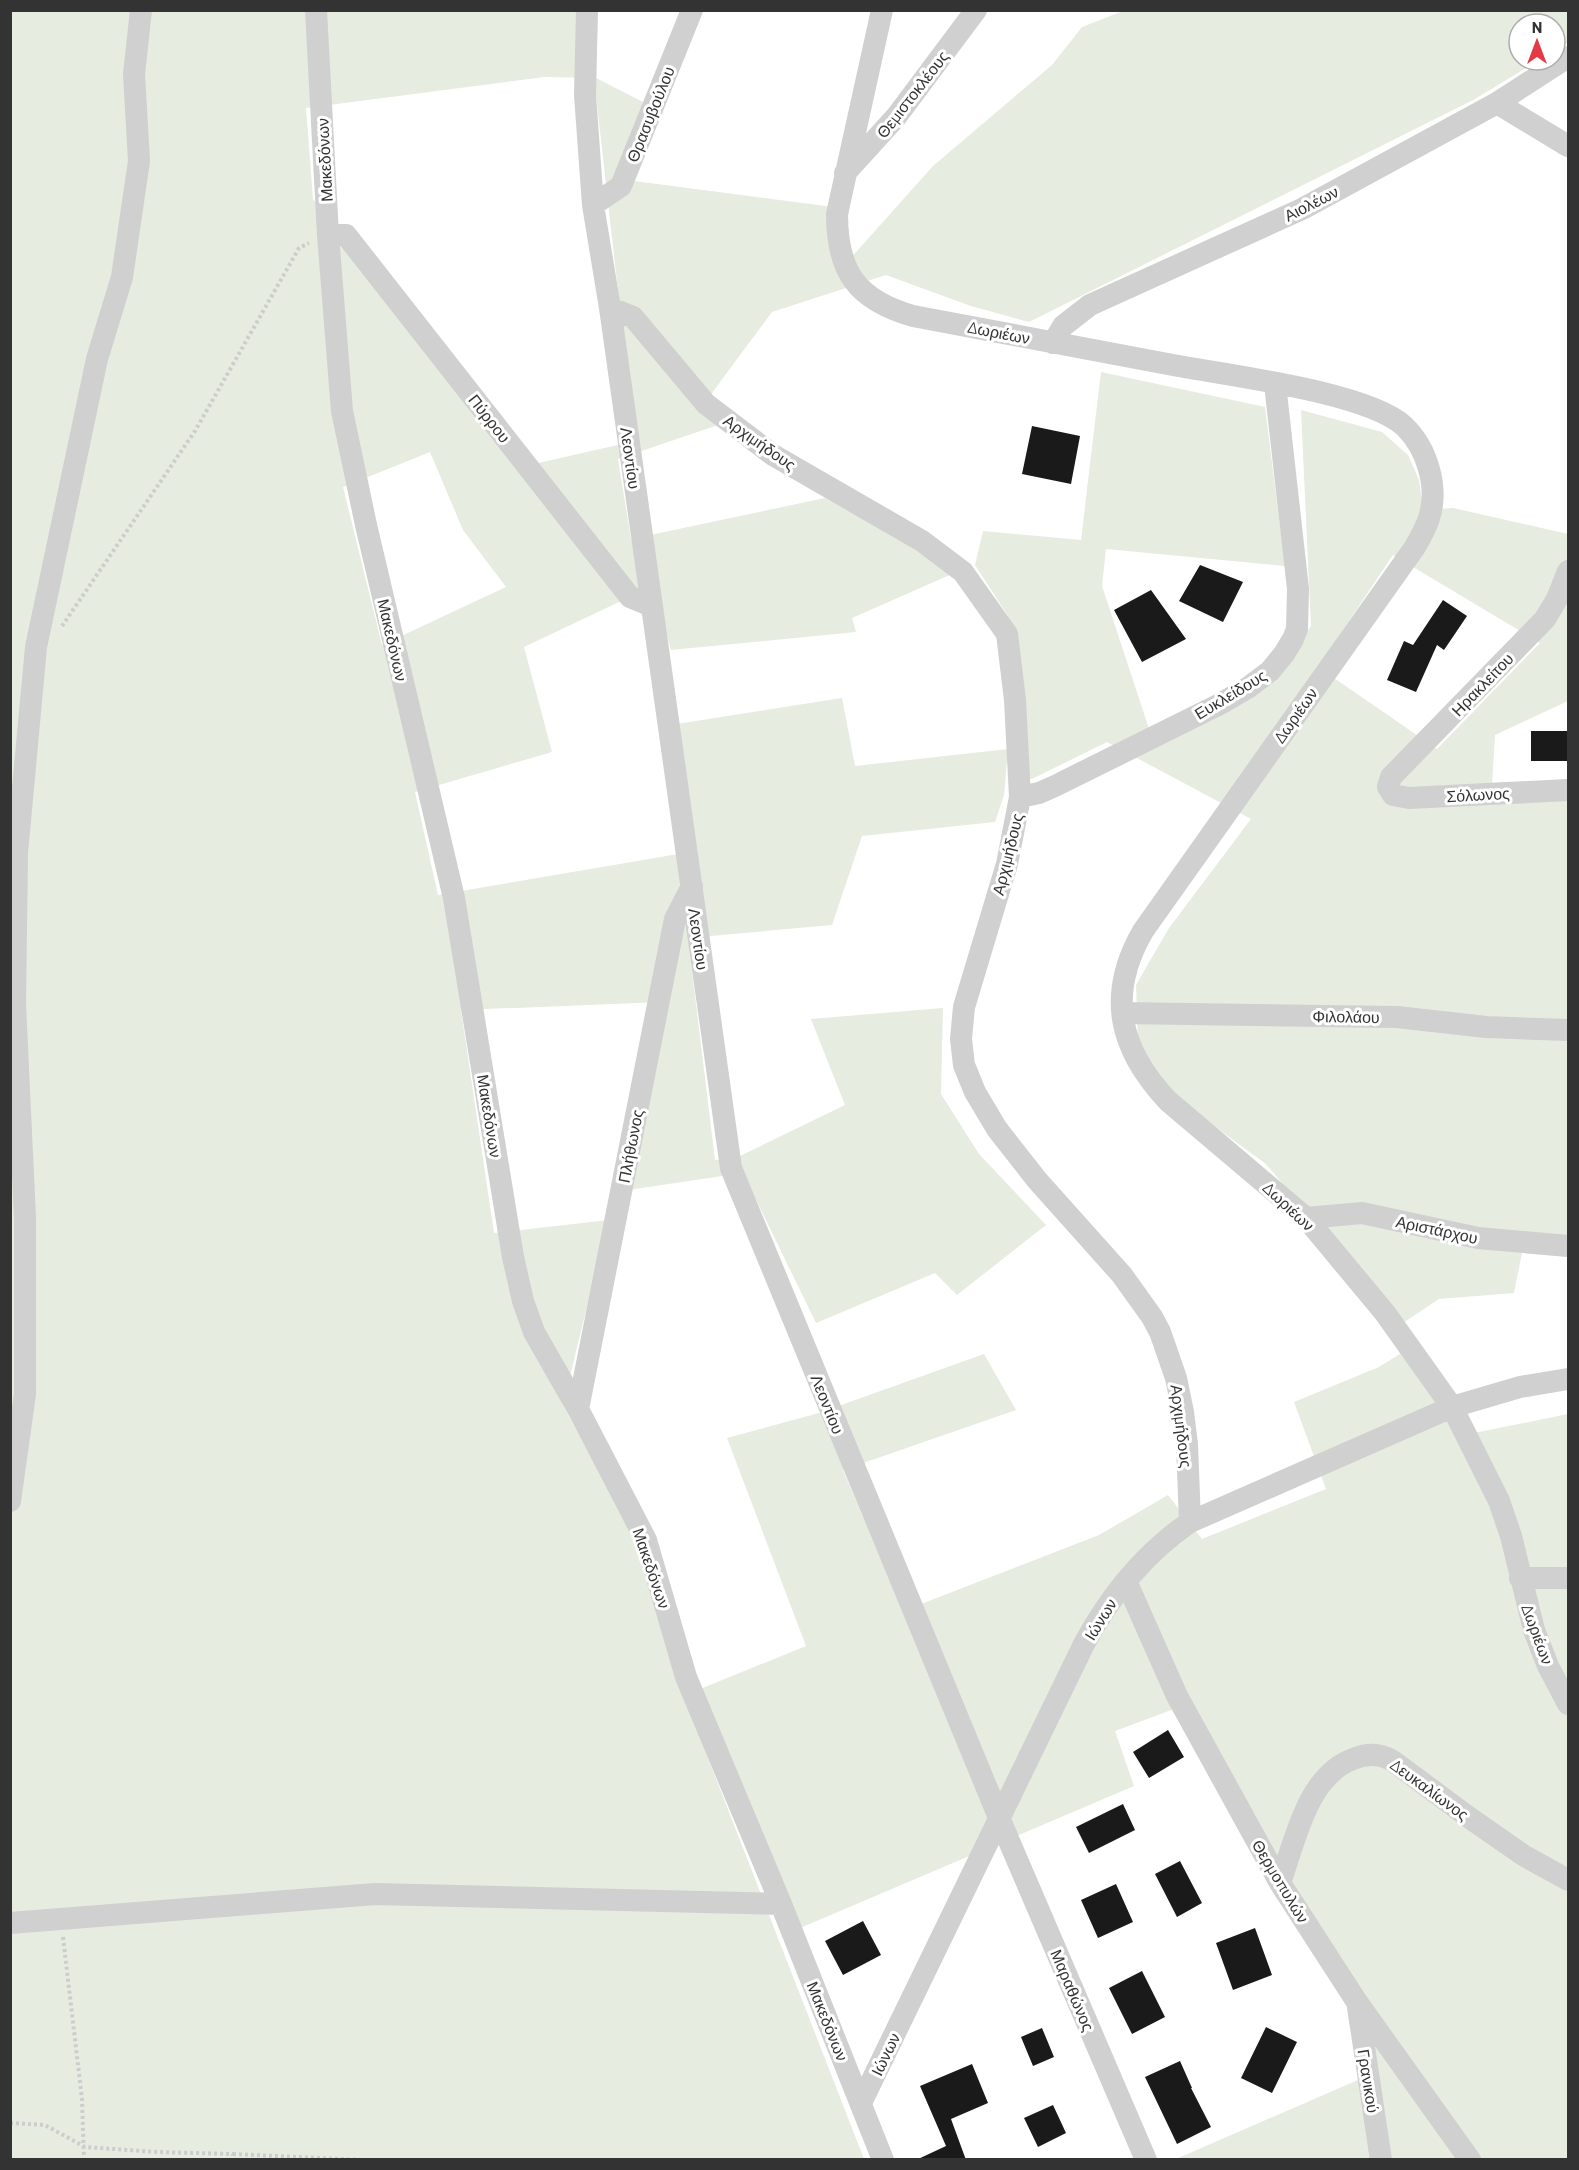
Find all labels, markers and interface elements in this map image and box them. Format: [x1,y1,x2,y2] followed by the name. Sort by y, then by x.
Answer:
[1507,12,1567,72] north arrow
[1532,17,1542,36] text: N
[872,46,952,141] street label: Θεμιστοκλέους
[622,63,678,165] street label: Θρασυβούλου
[312,118,336,202] street label: Μακεδόνων
[1281,181,1341,225] street label: Αιολέων
[966,317,1032,347] street label: Δωριέων
[465,390,515,446] street label: Πύρρου
[720,410,800,474] street label: Αρχιμήδους
[617,426,645,490] street label: Λεοντίου
[374,597,412,683] street label: Μακεδόνων
[1447,649,1517,719] street label: Ηρακλείτου
[1191,665,1270,723] street label: Ευκλείδους
[1269,684,1321,746] street label: Δωριέων
[1446,783,1510,805] street label: Σόλωνος
[988,811,1026,897] street label: Αρχιμήδους
[685,907,713,971] street label: Λεοντίου
[1312,1006,1380,1026] street label: Φιλολάου
[474,1073,506,1159] street label: Μακεδόνων
[614,1107,646,1184] street label: Πλήθωνος
[1259,1178,1319,1234] street label: Δωριέων
[1394,1211,1480,1247] street label: Αριστάρχου
[808,1372,848,1436] street label: Λεοντίου
[1167,1383,1197,1469] street label: Αρχιμήδους
[629,1525,675,1611] street label: Μακεδόνων
[1080,1595,1120,1643] street label: Ιώνων
[1518,1601,1558,1667] street label: Δωριέων
[1387,1754,1473,1824] street label: Δευκαλίωνος
[1249,1836,1313,1926] street label: Θερμοπυλών
[1047,1946,1099,2034] street label: Μαραθώνος
[803,1978,853,2064] street label: Μακεδόνων
[867,2029,903,2079] street label: Ιώνων
[1355,2048,1383,2114] street label: Γρανικού

